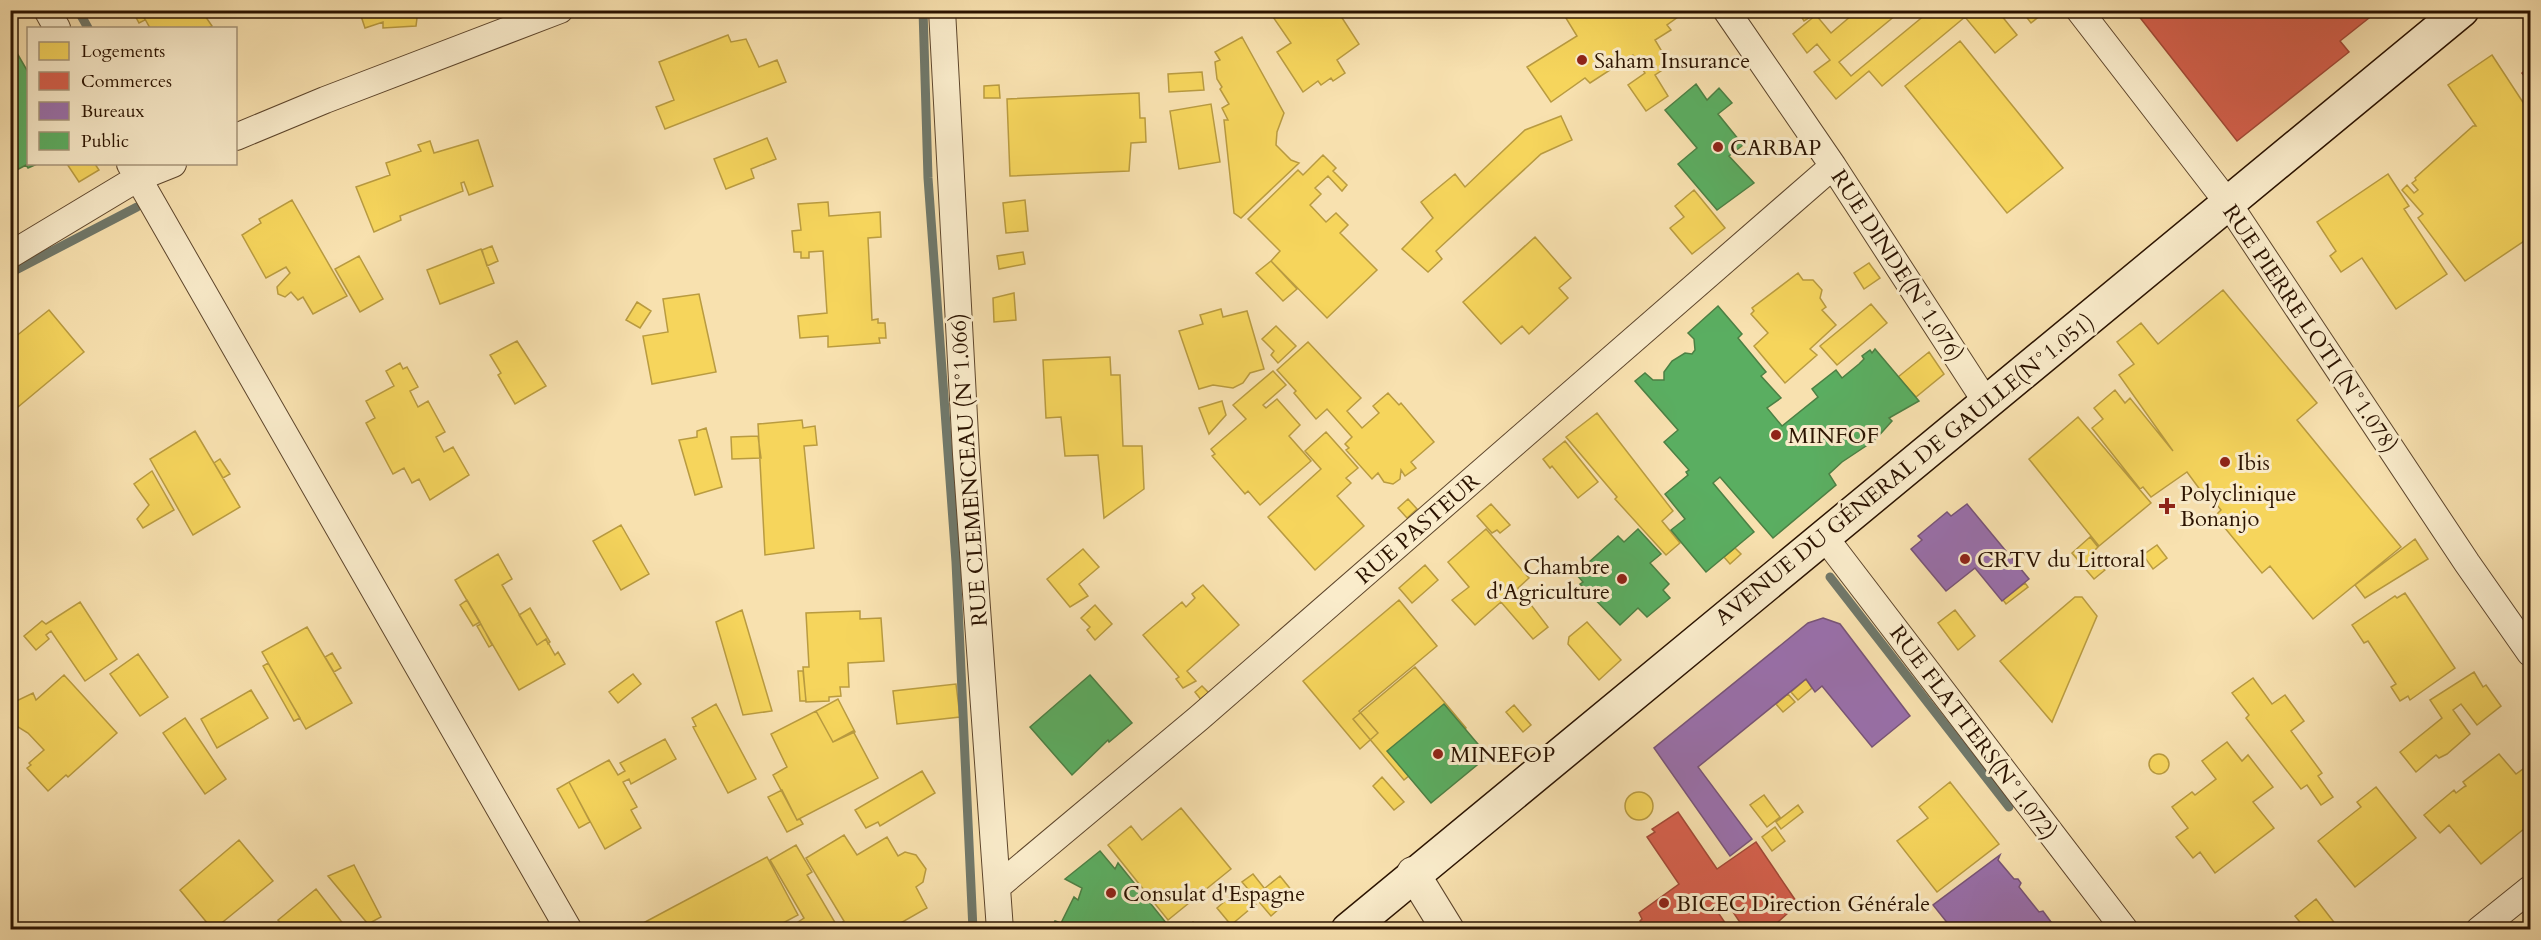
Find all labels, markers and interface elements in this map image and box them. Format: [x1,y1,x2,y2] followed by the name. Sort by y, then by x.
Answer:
[27,27,237,165] legend
[81,39,165,64] text: Logements
[1594,46,1750,76] place label: Saham Insurance
[1575,53,1589,67] marker: Saham Insurance
[81,69,172,94] text: Commerces
[81,99,145,124] text: Bureaux
[81,129,129,154] text: Public
[1730,133,1821,163] place label: CARBAP
[1711,140,1725,154] marker: CARBAP
[1824,164,1970,367] street label: RUE DINDE(N°1.076)
[2216,199,2405,459] street label: RUE PIERRE LOTI (N°1.078)
[1709,307,2101,632] street label: AVENUE DU GÉNERAL DE GAULLE(N°1.051)
[943,312,995,628] street label: RUE CLEMENCEAU (N°1.066)
[1788,421,1879,451] place label: MINFOF
[1769,428,1783,442] marker: MINFOF
[2237,448,2270,478] place label: Ibis
[2218,455,2232,469] marker: Ibis
[1349,466,1487,591] street label: RUE PASTEUR
[2180,479,2296,534] place label: Polyclinique Bonanjo
[2158,497,2176,515] marker: Polyclinique Bonanjo
[1977,545,2146,575] place label: CRTV du Littoral
[1486,552,1610,607] place label: Chambre d'Agriculture
[1958,552,1972,566] marker: CRTV du Littoral
[1615,572,1629,586] marker: Chambre d'Agriculture
[1883,619,2064,846] street label: RUE FLATTERS(N°1.072)
[1450,740,1555,770] place label: MINEFOP
[1431,747,1445,761] marker: MINEFOP
[1123,879,1305,909] place label: Consulat d'Espagne
[1104,886,1118,900] marker: Consulat d'Espagne
[1676,889,1930,919] place label: BICEC Direction Générale
[1657,896,1671,910] marker: BICEC Direction Générale

